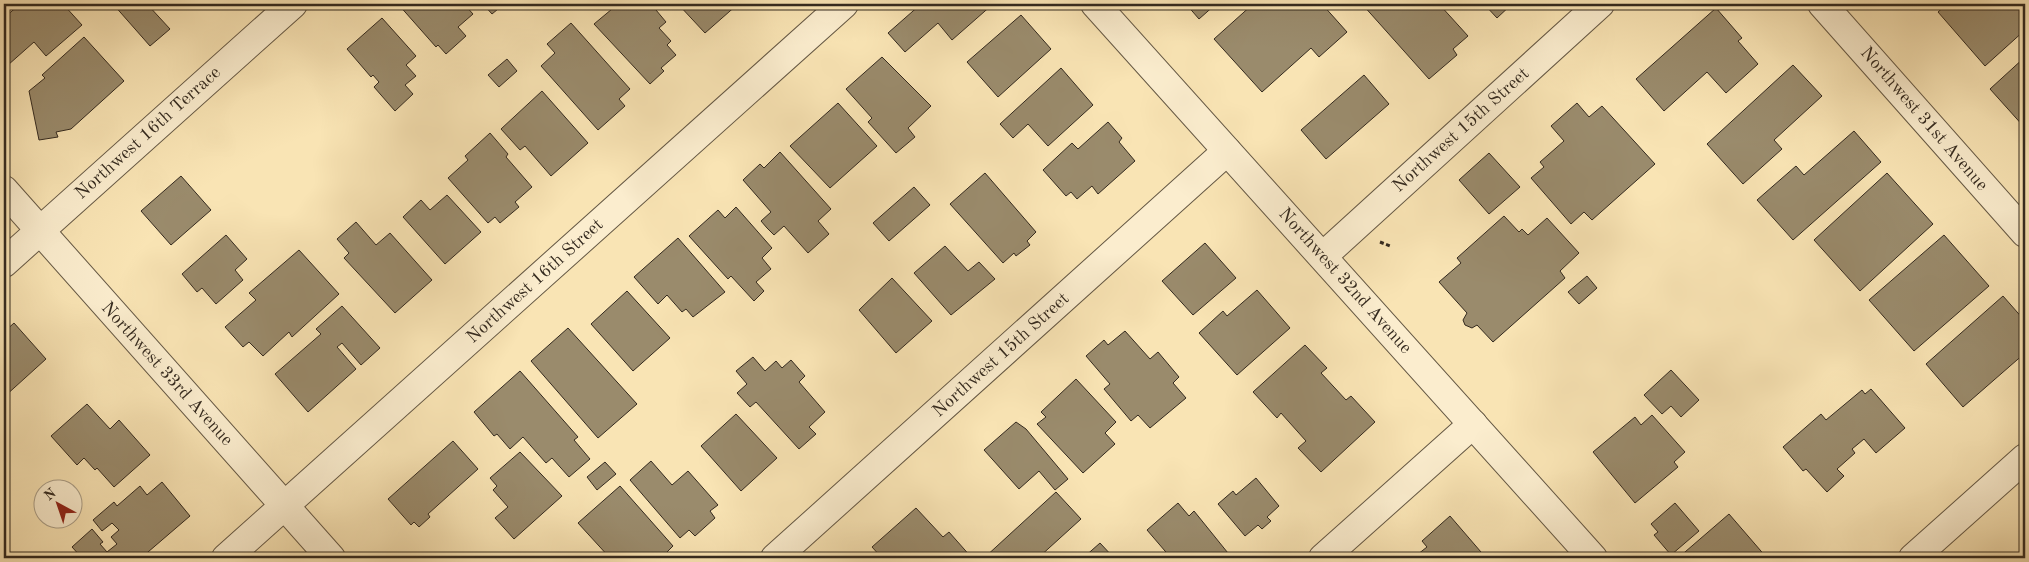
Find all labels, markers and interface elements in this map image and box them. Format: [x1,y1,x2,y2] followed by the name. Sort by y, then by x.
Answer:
[1857,44,1991,194] street label: Northwest 31st Avenue
[72,63,224,203] street label: Northwest 16th Terrace
[1389,64,1533,196] street label: Northwest 15th Street
[1275,205,1415,357] street label: Northwest 32nd Avenue
[463,215,607,347] street label: Northwest 16th Street
[929,289,1073,421] street label: Northwest 15th Street
[98,299,236,449] street label: Northwest 33rd Avenue
[32,480,82,530] north arrow
[42,486,59,504] text: N

